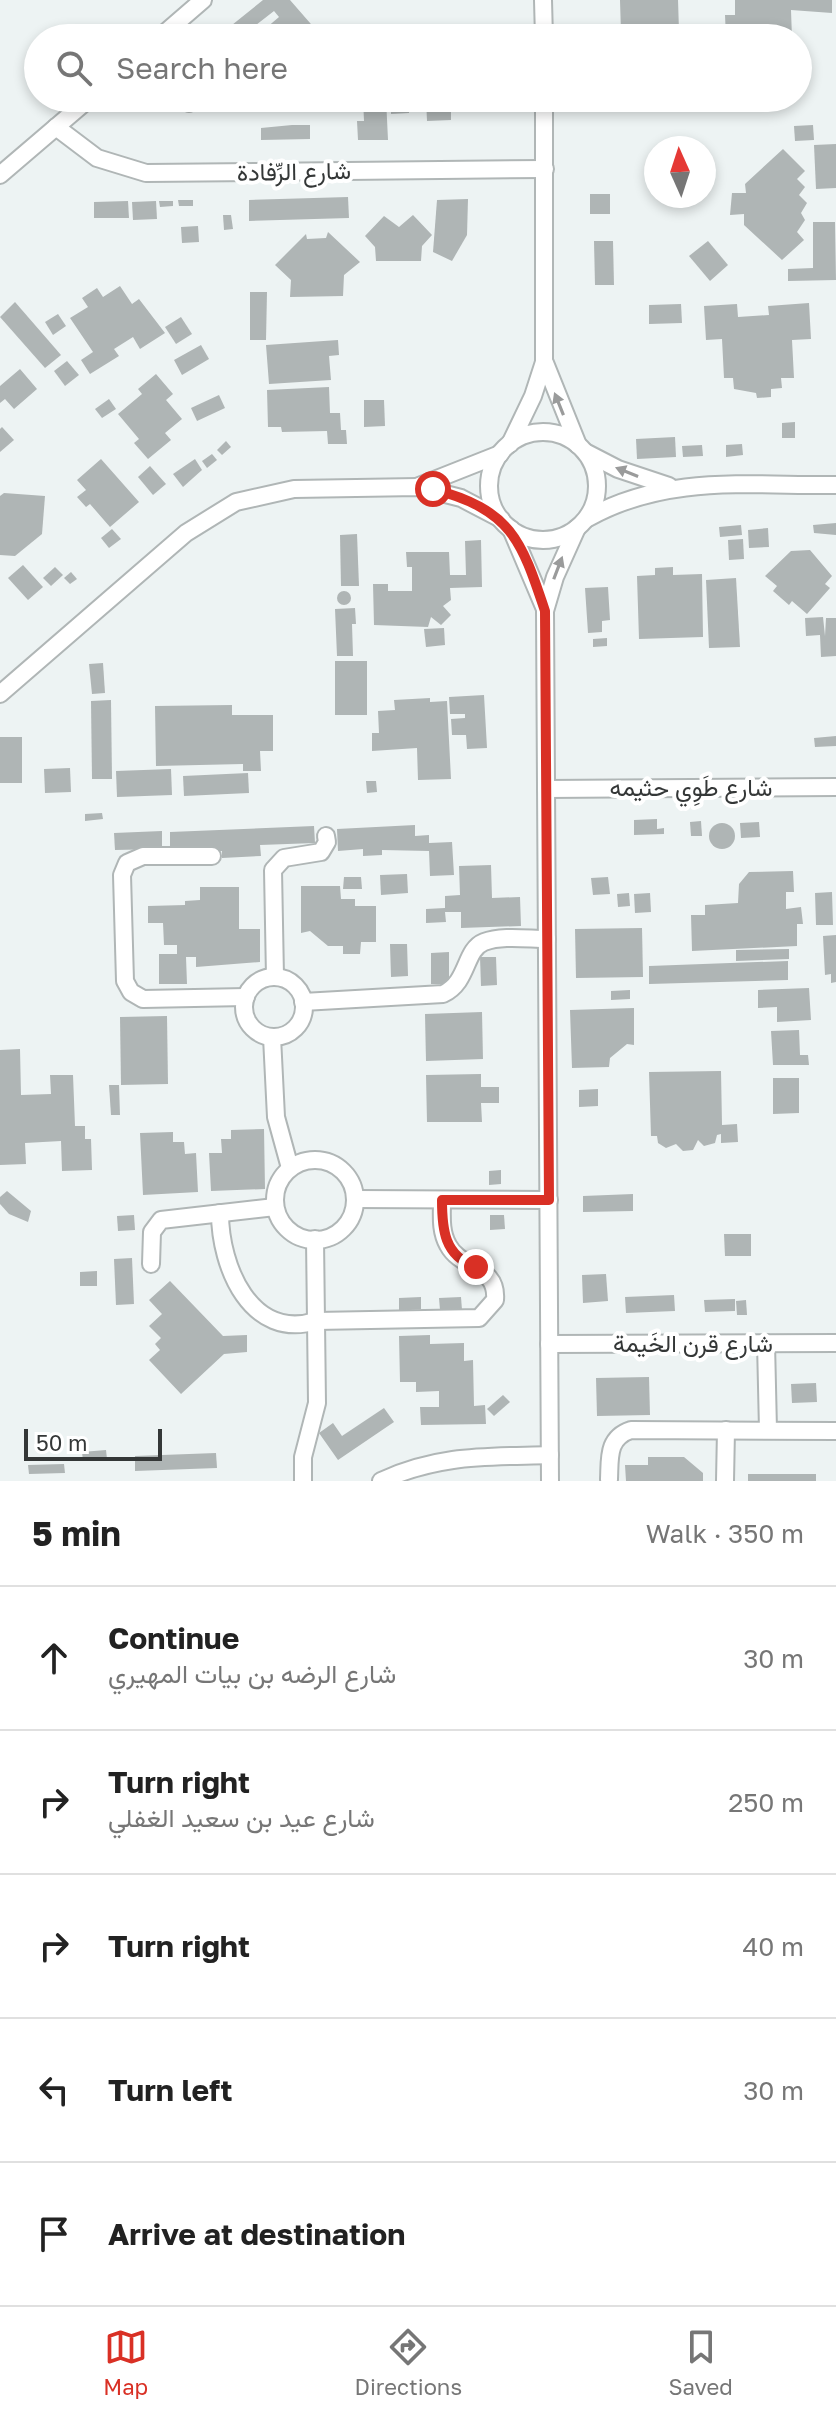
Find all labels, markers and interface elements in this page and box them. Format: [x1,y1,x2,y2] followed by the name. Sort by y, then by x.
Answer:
[24,24,812,112] search box
[52,46,96,90] icon: search
[116,50,288,86] text: Search here
[644,136,716,208] north arrow
[237,155,351,189] street label: شارع الرِّفادة
[552,392,565,416] one-way arrow
[615,465,639,478] one-way arrow
[415,471,451,507] route start
[552,556,565,580] one-way arrow
[609,772,773,807] street label: شارع طَوِي حثيمه
[458,1249,494,1285] route end
[613,1328,773,1360] street label: شارع قرن الخَيمة
[24,1425,162,1461] scale bar
[36,1429,87,1456] text: 50 m
[32,1513,121,1553] text: 5 min
[646,1518,804,1549] text: Walk · 350 m
[108,1620,239,1656] text: Continue
[32,1636,76,1680] icon: ahead
[743,1643,804,1674] text: 30 m
[108,1658,396,1689] text: شارع الرضه بن بيات المهيري
[108,1764,250,1800] text: Turn right
[32,1780,76,1824] icon: right
[728,1787,804,1818] text: 250 m
[108,1802,375,1833] text: شارع عيد بن سعيد الغفلي
[32,1924,76,1968] icon: right
[108,1928,250,1964] text: Turn right
[743,1931,804,1962] text: 40 m
[32,2068,76,2112] icon: left
[108,2072,233,2108] text: Turn left
[743,2075,804,2106] text: 30 m
[32,2212,76,2256] icon: arrive
[108,2216,405,2252] text: Arrive at destination
[103,2325,148,2400] tab: Map
[355,2325,462,2400] tab: Directions
[669,2325,733,2400] tab: Saved

